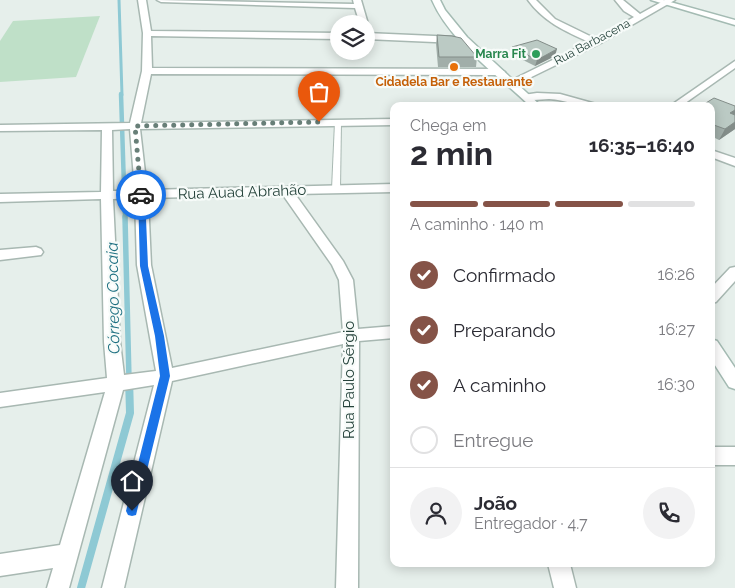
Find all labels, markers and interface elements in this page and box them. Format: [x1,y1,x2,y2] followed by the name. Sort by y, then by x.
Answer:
[330,15,375,60] map controls
[330,15,375,60] button: layers
[552,16,632,68] street label: Rua Barbacena
[475,47,526,61] place label: Marra Fit
[530,48,542,60] marker: Marra Fit
[448,61,460,73] marker: Cidadela Bar e Restaurante
[298,71,340,122] pin
[376,75,533,89] place label: Cidadela Bar e Restaurante
[305,78,333,106] icon: bag
[410,116,486,135] text: Chega em
[589,134,695,156] text: 16:35–16:40
[410,135,493,172] text: 2 min
[116,170,166,220] courier
[127,181,155,209] icon: car
[177,181,307,203] street label: Rua Auad Abrahão
[410,215,544,234] text: A caminho · 140 m
[103,241,123,354] water label: Córrego Cocaia
[410,261,438,289] icon: check
[453,264,556,286] text: Confirmado
[658,265,695,284] text: 16:26
[410,316,438,344] icon: check
[453,319,556,341] text: Preparando
[659,320,695,339] text: 16:27
[340,321,358,439] street label: Rua Paulo Sérgio
[410,371,438,399] icon: check
[453,374,546,396] text: A caminho
[657,375,695,394] text: 16:30
[453,429,534,451] text: Entregue
[111,460,153,511] pin
[118,467,146,495] icon: home
[410,487,462,539] button: person
[643,487,695,539] button: phone
[474,492,517,514] text: João
[474,514,587,533] text: Entregador · 4.7

